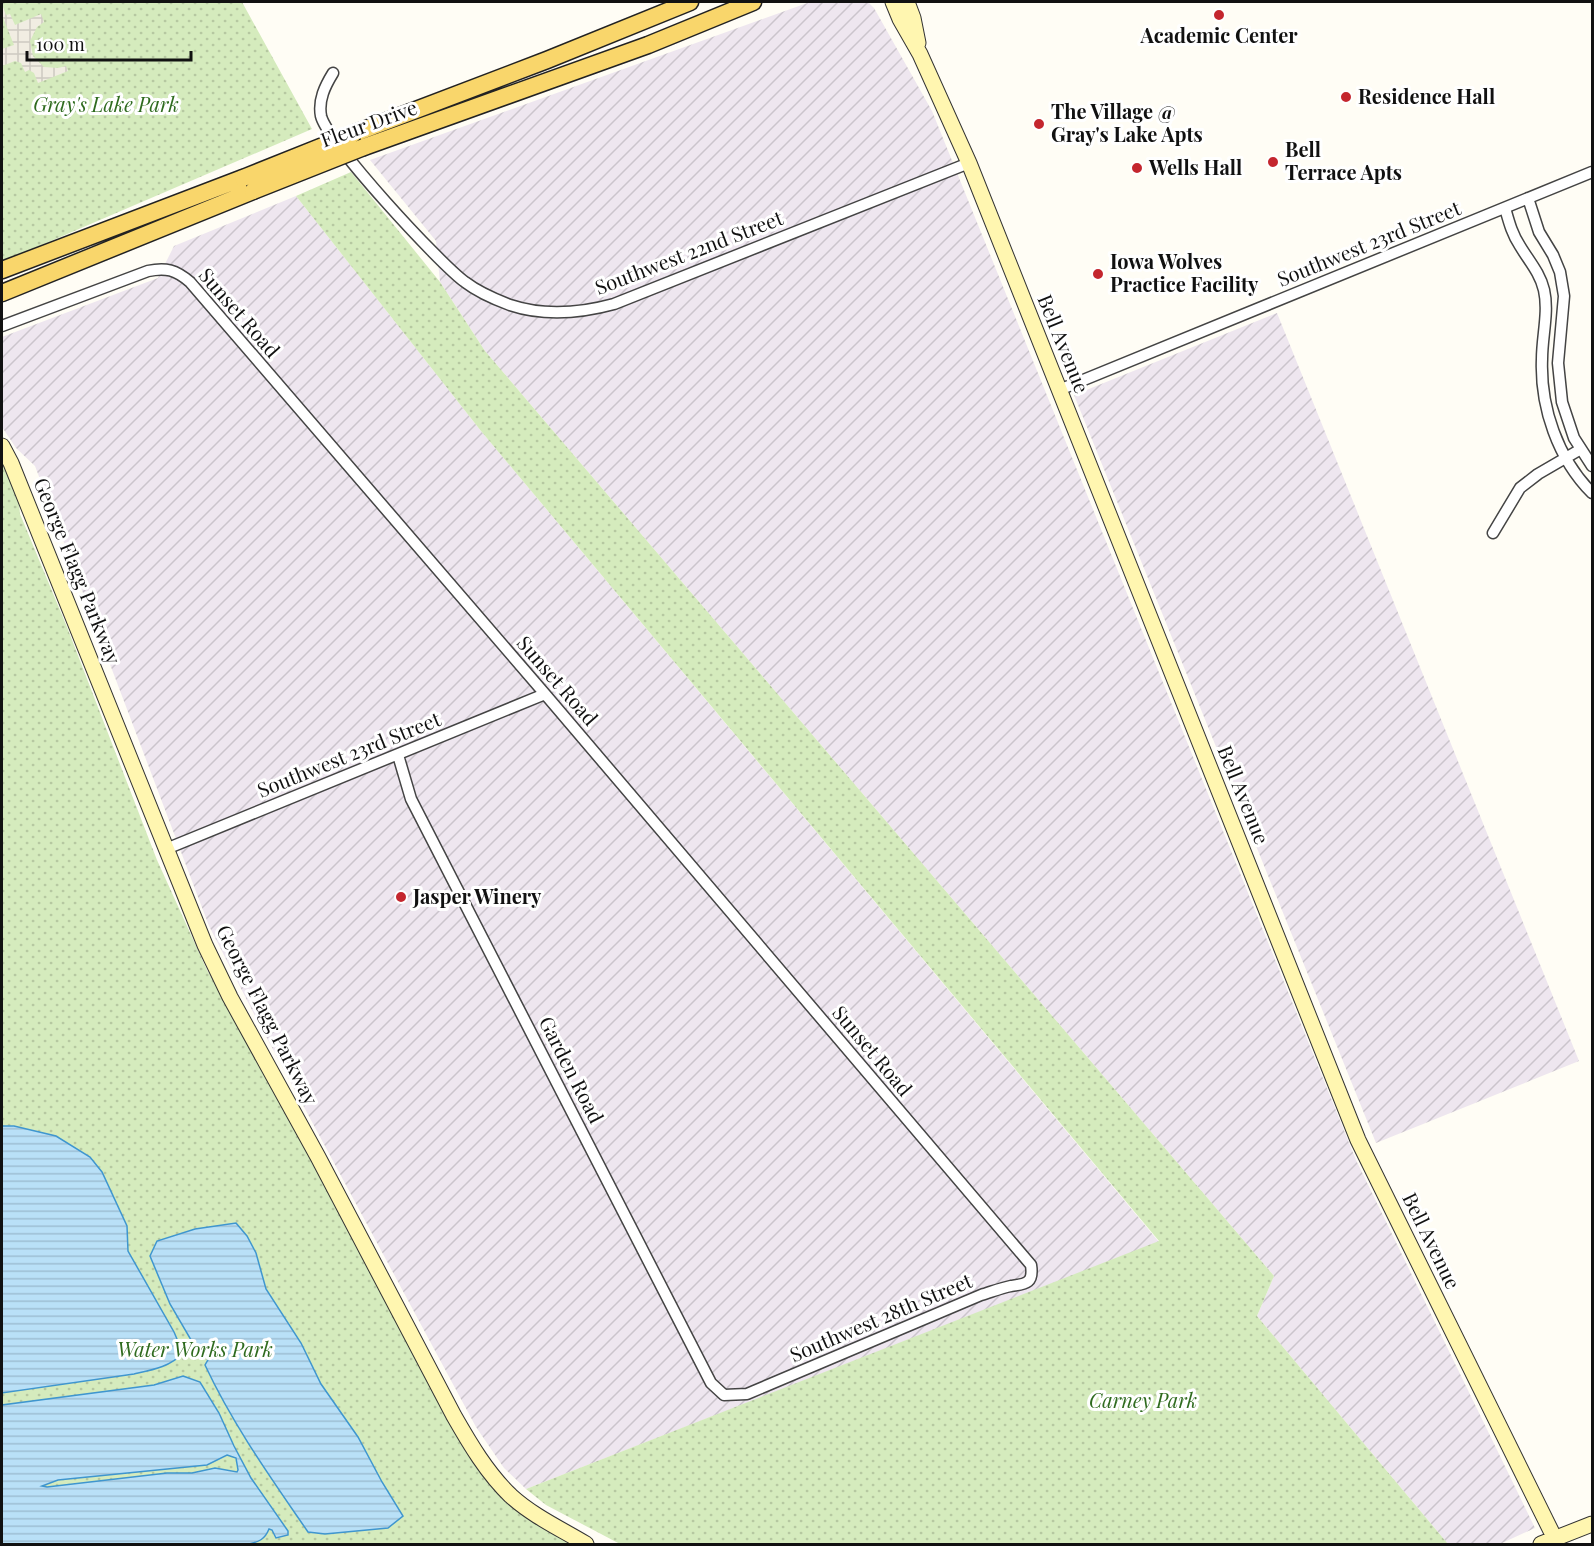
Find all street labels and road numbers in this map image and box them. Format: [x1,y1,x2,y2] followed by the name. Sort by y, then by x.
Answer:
[316,93,421,153] street label: Fleur Drive
[1273,193,1465,292] street label: Southwest 23rd Street
[591,203,787,300] street label: Southwest 22nd Street
[194,261,287,363] street label: Sunset Road
[1032,290,1096,397] street label: Bell Avenue
[29,473,128,668] street label: George Flagg Parkway
[512,629,605,731] street label: Sunset Road
[253,704,445,803] street label: Southwest 23rd Street
[1212,741,1276,848] street label: Bell Avenue
[211,920,325,1109] street label: George Flagg Parkway
[827,999,919,1101] street label: Sunset Road
[534,1011,611,1128] street label: Garden Road
[1397,1188,1467,1293] street label: Bell Avenue
[785,1266,977,1367] street label: Southwest 28th Street

